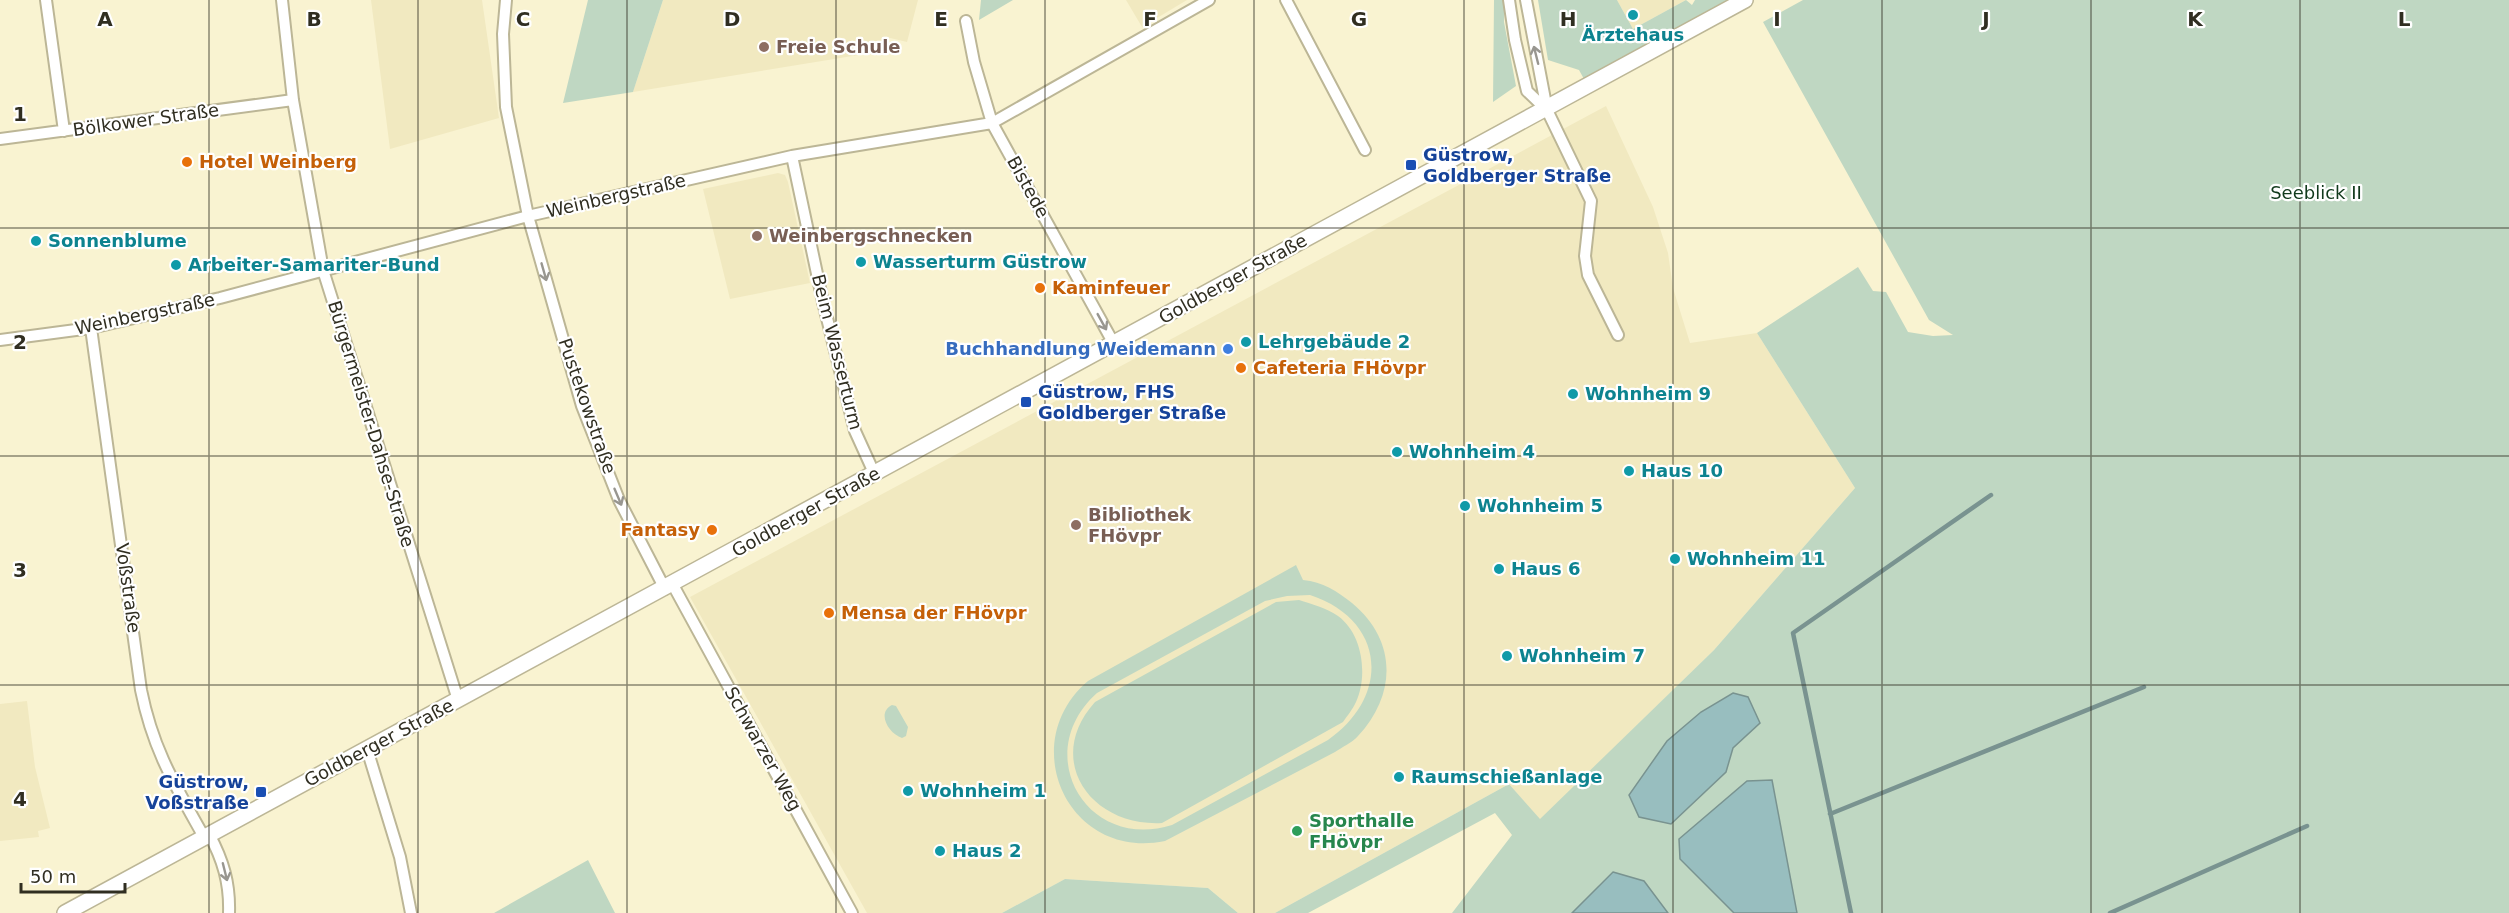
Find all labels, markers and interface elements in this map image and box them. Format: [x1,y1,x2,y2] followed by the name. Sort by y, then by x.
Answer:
[97,7,113,31] text: A
[306,7,322,31] text: B
[516,7,530,31] text: C
[724,7,740,31] text: D
[934,7,948,31] text: E
[1143,7,1157,31] text: F
[1351,7,1367,31] text: G
[1560,7,1576,31] text: H
[1773,7,1781,31] text: I
[1980,7,1990,31] text: J
[2187,7,2204,31] text: K
[2398,7,2411,31] text: L
[1626,8,1640,22] marker: Ärztehaus
[1582,24,1684,45] place label: Ärztehaus
[776,36,901,57] place label: Freie Schule
[757,40,771,54] marker: Freie Schule
[1530,46,1541,65] one-way arrow
[71,99,220,140] street label: Bölkower Straße
[13,102,27,126] text: 1
[1423,144,1611,186] place label: Güstrow, Goldberger Straße
[199,151,357,172] place label: Hotel Weinberg
[1003,152,1054,221] street label: Bistede
[180,155,194,169] marker: Hotel Weinberg
[1404,158,1418,172] marker: Güstrow, Goldberger Straße
[544,169,688,222] street label: Weinbergstraße
[2270,182,2362,203] park label: Seeblick II
[769,225,973,246] place label: Weinbergschnecken
[750,229,764,243] marker: Weinbergschnecken
[1155,229,1310,328] street label: Goldberger Straße
[48,230,187,251] place label: Sonnenblume
[29,234,43,248] marker: Sonnenblume
[873,251,1087,272] place label: Wasserturm Güstrow
[188,254,440,275] place label: Arbeiter-Samariter-Bund
[854,255,868,269] marker: Wasserturm Güstrow
[169,258,183,272] marker: Arbeiter-Samariter-Bund
[539,262,550,281] one-way arrow
[808,272,867,432] street label: Beim Wasserturm
[1052,277,1170,298] place label: Kaminfeuer
[1033,281,1047,295] marker: Kaminfeuer
[73,288,217,339] street label: Weinbergstraße
[324,298,419,550] street label: Bürgermeister-Dahse-Straße
[1097,312,1108,330] one-way arrow
[13,330,27,354] text: 2
[1258,331,1410,352] place label: Lehrgebäude 2
[554,335,621,477] street label: Pustekowstraße
[1239,335,1253,349] marker: Lehrgebäude 2
[945,338,1216,359] place label: Buchhandlung Weidemann
[1221,342,1235,356] marker: Buchhandlung Weidemann
[1253,357,1426,378] place label: Cafeteria FHövpr
[1234,361,1248,375] marker: Cafeteria FHövpr
[1038,381,1226,423] place label: Güstrow, FHS Goldberger Straße
[1585,383,1711,404] place label: Wohnheim 9
[1566,387,1580,401] marker: Wohnheim 9
[1019,395,1033,409] marker: Güstrow, FHS Goldberger Straße
[1409,441,1535,462] place label: Wohnheim 4
[1390,445,1404,459] marker: Wohnheim 4
[1641,460,1723,481] place label: Haus 10
[728,462,883,561] street label: Goldberger Straße
[1622,464,1636,478] marker: Haus 10
[613,487,624,505] one-way arrow
[1477,495,1603,516] place label: Wohnheim 5
[1458,499,1472,513] marker: Wohnheim 5
[1088,504,1192,546] place label: Bibliothek FHövpr
[1069,518,1083,532] marker: Bibliothek FHövpr
[621,519,700,540] place label: Fantasy
[705,523,719,537] marker: Fantasy
[112,542,145,634] street label: Voßstraße
[1687,548,1825,569] place label: Wohnheim 11
[1668,552,1682,566] marker: Wohnheim 11
[13,558,27,582] text: 3
[1511,558,1581,579] place label: Haus 6
[1492,562,1506,576] marker: Haus 6
[841,602,1027,623] place label: Mensa der FHövpr
[822,606,836,620] marker: Mensa der FHövpr
[1519,645,1645,666] place label: Wohnheim 7
[1500,649,1514,663] marker: Wohnheim 7
[721,683,806,815] street label: Schwarzer Weg
[301,694,457,791] street label: Goldberger Straße
[1411,766,1602,787] place label: Raumschießanlage
[1392,770,1406,784] marker: Raumschießanlage
[145,771,249,813] place label: Güstrow, Voßstraße
[920,780,1046,801] place label: Wohnheim 1
[901,784,915,798] marker: Wohnheim 1
[254,785,268,799] marker: Güstrow, Voßstraße
[13,787,27,811] text: 4
[1309,810,1414,852] place label: Sporthalle FHövpr
[1290,824,1304,838] marker: Sporthalle FHövpr
[952,840,1022,861] place label: Haus 2
[933,844,947,858] marker: Haus 2
[21,856,124,894] scale bar
[220,862,232,881] one-way arrow
[30,866,76,887] text: 50 m

